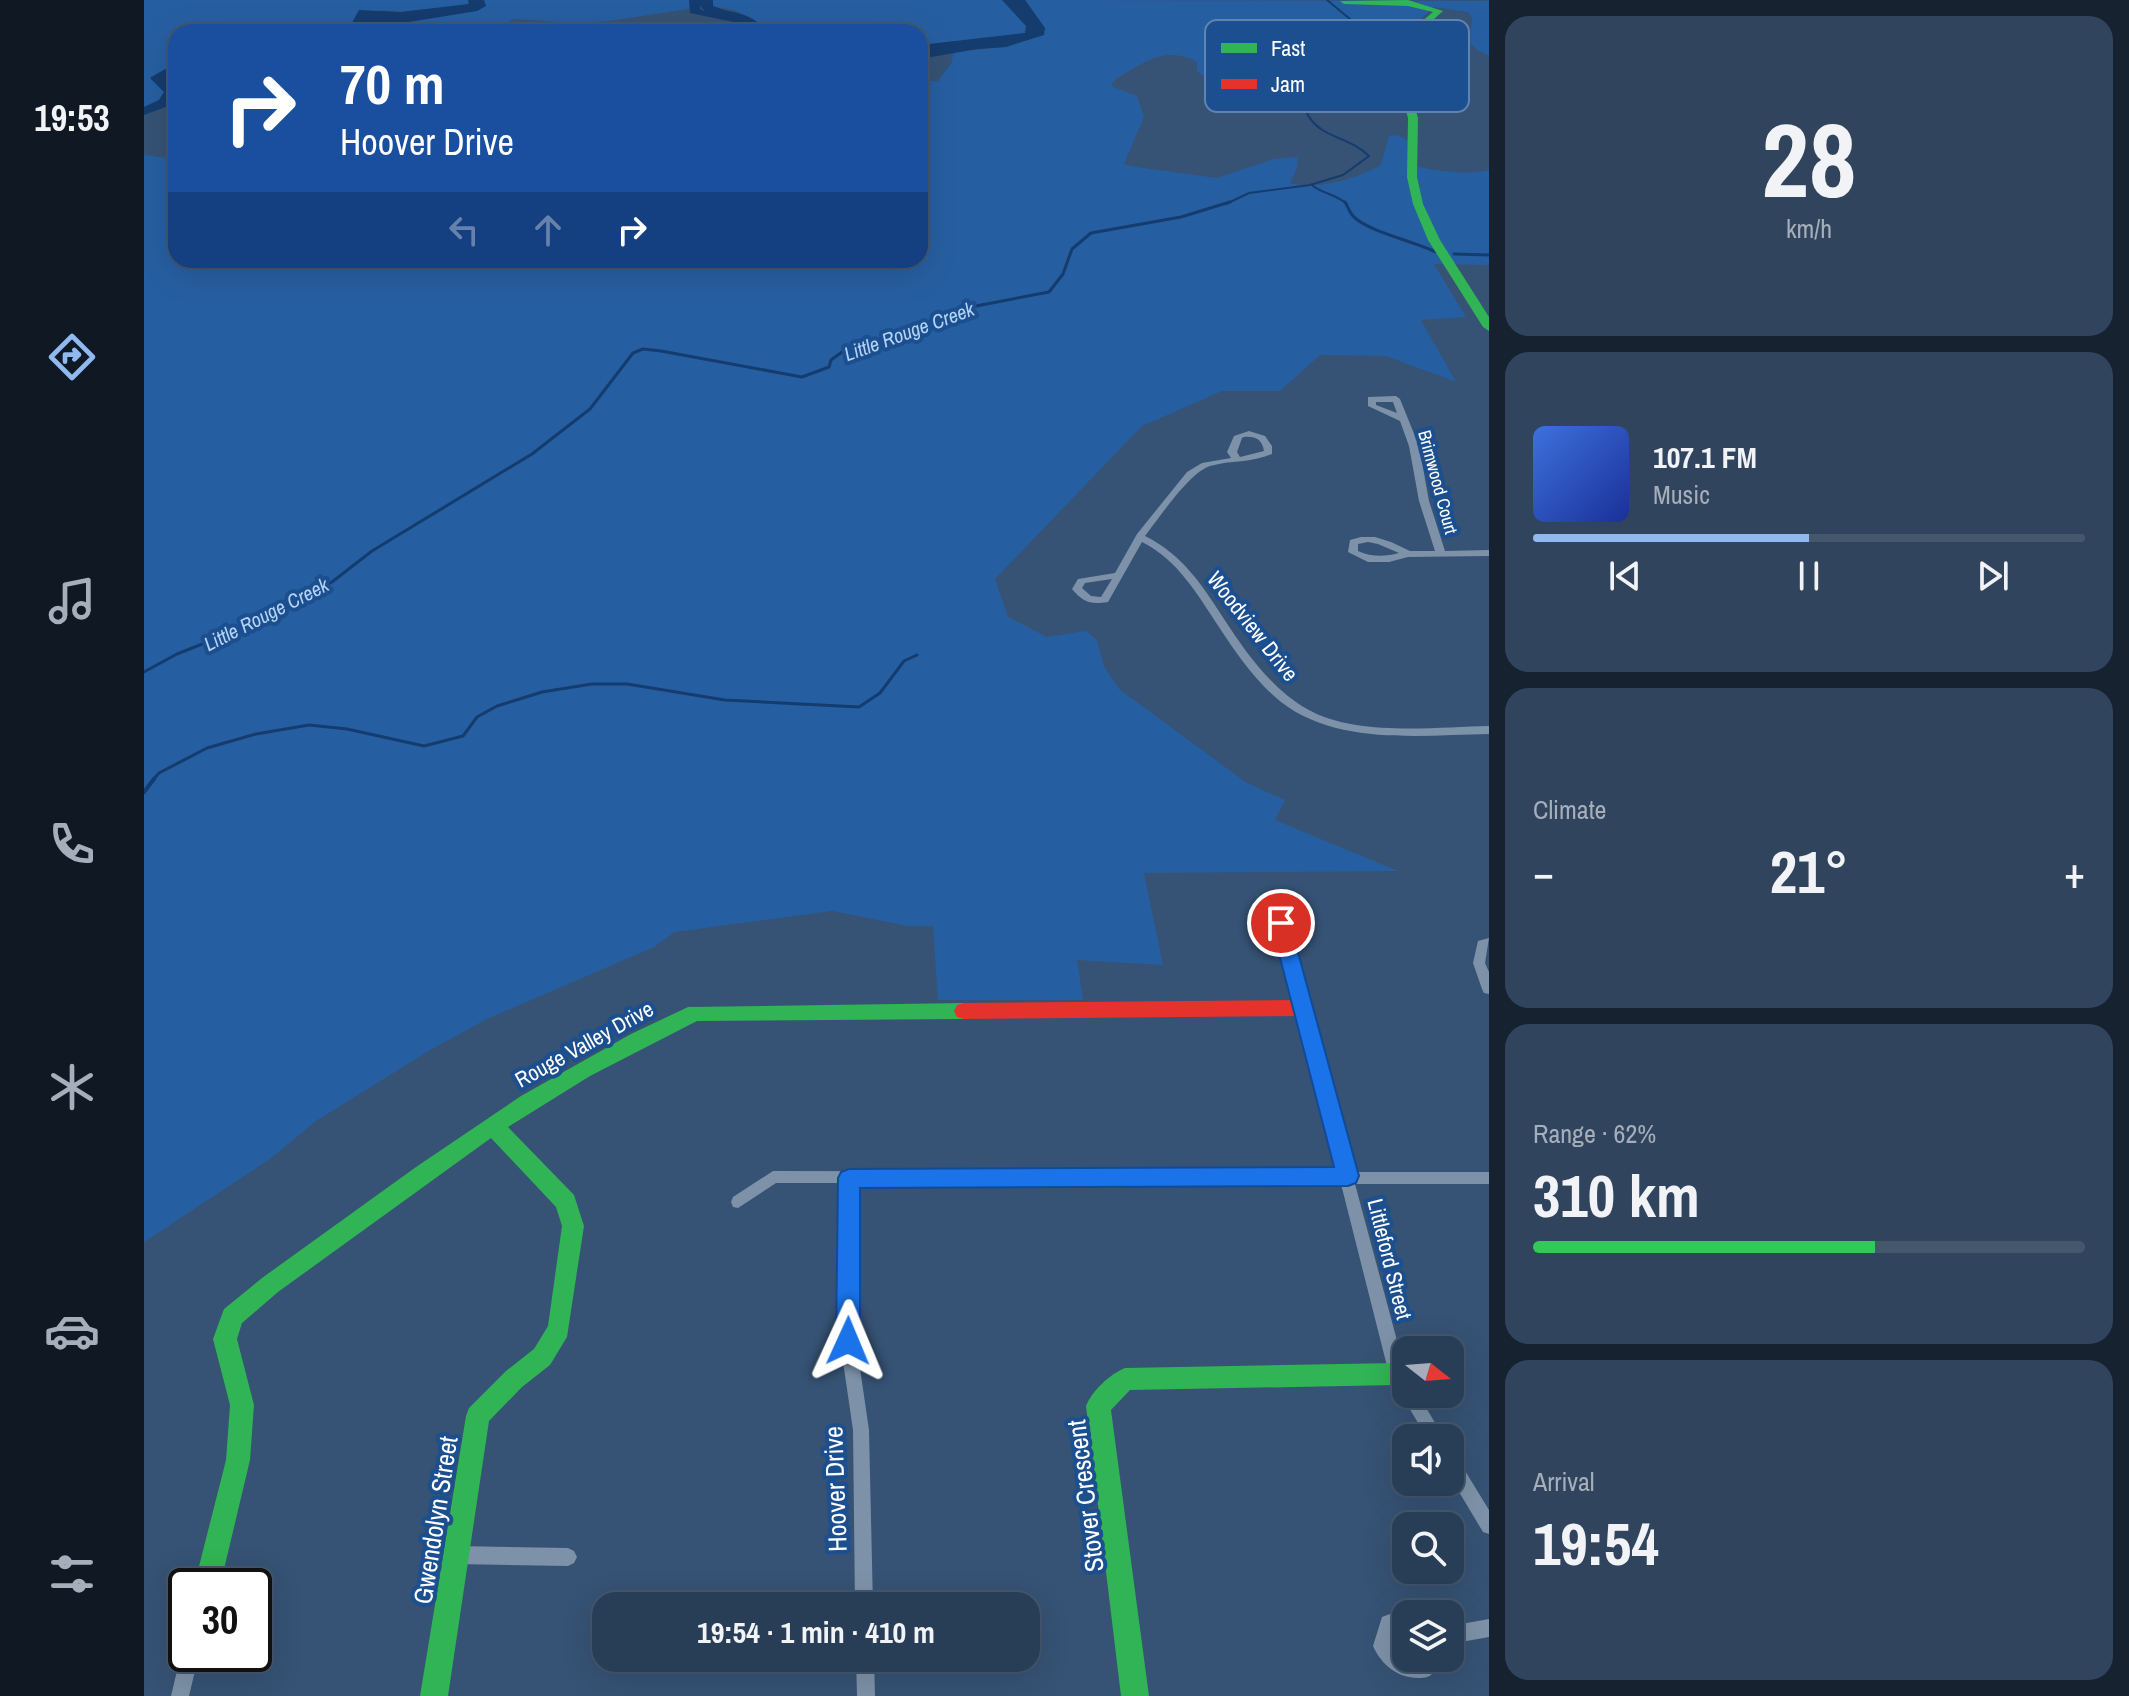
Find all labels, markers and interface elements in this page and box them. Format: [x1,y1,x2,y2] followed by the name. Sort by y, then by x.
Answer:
[1205,20,1469,112] legend
[1271,33,1305,63] text: Fast
[340,46,445,121] text: 70 m
[208,56,312,160] icon: right
[1271,69,1305,99] text: Jam
[1762,89,1856,229] text: 28
[34,94,110,142] text: 19:53
[340,118,514,166] text: Hoover Drive
[442,208,486,252] icon: left
[526,208,570,252] icon: ahead
[610,208,654,252] icon: right
[1786,211,1832,246] text: km/h
[840,295,979,367] water label: Little Rouge Creek
[44,329,100,385] icon: directions
[1412,427,1464,537] street label: Brimwood Court
[1653,437,1757,477] text: 107.1 FM
[1653,477,1710,512] text: Music
[1603,554,1647,598] icon: previous
[1787,554,1831,598] icon: pause
[1971,554,2015,598] icon: next
[1201,565,1305,687] street label: Woodview Drive
[199,571,334,657] water label: Little Rouge Creek
[44,573,100,629] icon: music
[1533,792,1606,827] text: Climate
[44,816,100,872] icon: phone
[1770,831,1848,912] text: 21°
[1533,842,1554,902] text: −
[2064,842,2085,902] text: +
[1247,889,1315,957] pin
[1259,901,1303,945] icon: arrive
[509,994,659,1094] street label: Rouge Valley Drive
[44,1059,100,1115] icon: climate
[1533,1116,1656,1151] text: Range · 62%
[1533,1155,1700,1236] text: 310 km
[1361,1196,1419,1322] street label: Littleford Street
[806,1299,890,1383] position arrow
[44,1303,100,1359] icon: car
[1392,1336,1464,1408] north arrow
[1392,1336,1464,1672] map controls
[1058,1418,1112,1574] street label: Stover Crescent
[1392,1424,1464,1496] button: sound
[815,1426,855,1552] street label: Hoover Drive
[404,1434,466,1606] street label: Gwendolyn Street
[1533,1464,1595,1499] text: Arrival
[1533,1503,1659,1584] text: 19:54
[1392,1512,1464,1584] button: search
[44,1546,100,1602] icon: filters
[168,1568,272,1672] speed limit sign: 30
[1392,1600,1464,1672] button: layers
[697,1612,935,1652] text: 19:54 · 1 min · 410 m

